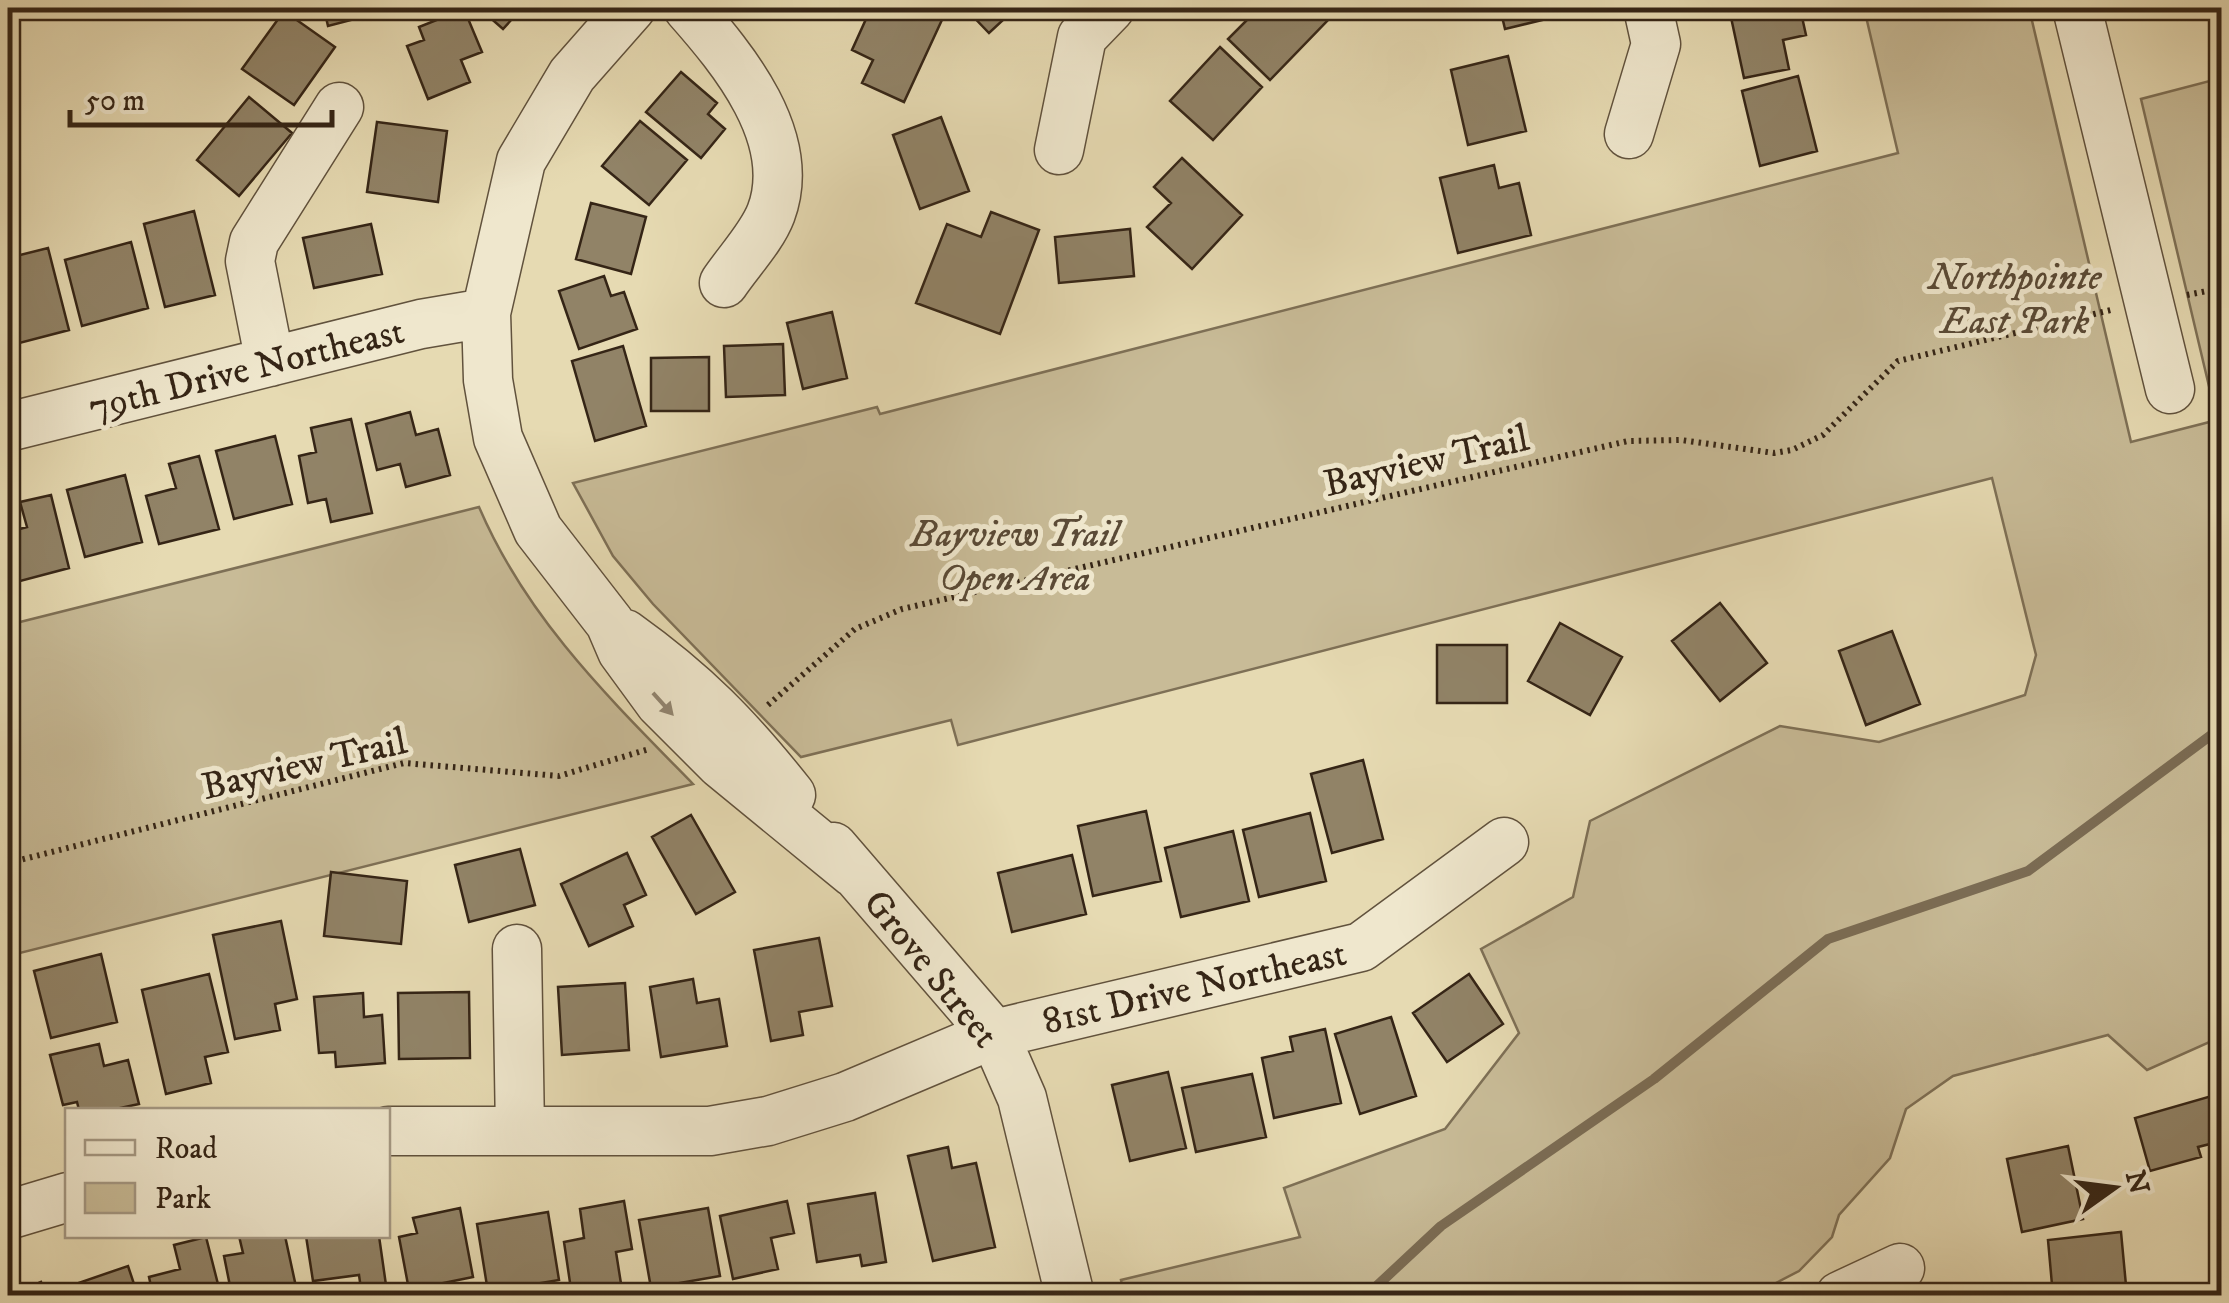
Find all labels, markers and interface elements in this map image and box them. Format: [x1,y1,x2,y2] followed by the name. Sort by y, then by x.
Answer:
[70,65,332,127] scale bar
[85,83,145,120] text: 50 m
[1927,254,2103,346] park label: Northpointe East Park
[84,308,409,432] street label: 79th Drive Northeast
[1319,415,1534,509] street label: Bayview Trail
[909,511,1124,603] park label: Bayview Trail Open Area
[651,691,673,716] one-way arrow
[197,718,412,812] street label: Bayview Trail
[852,880,1009,1058] street label: Grove Street
[1038,930,1351,1046] street label: 81st Drive Northeast
[65,1108,390,1238] legend
[155,1131,217,1168] text: Road
[2064,1138,2164,1238] north arrow
[2117,1167,2157,1198] text: N
[155,1181,211,1218] text: Park

